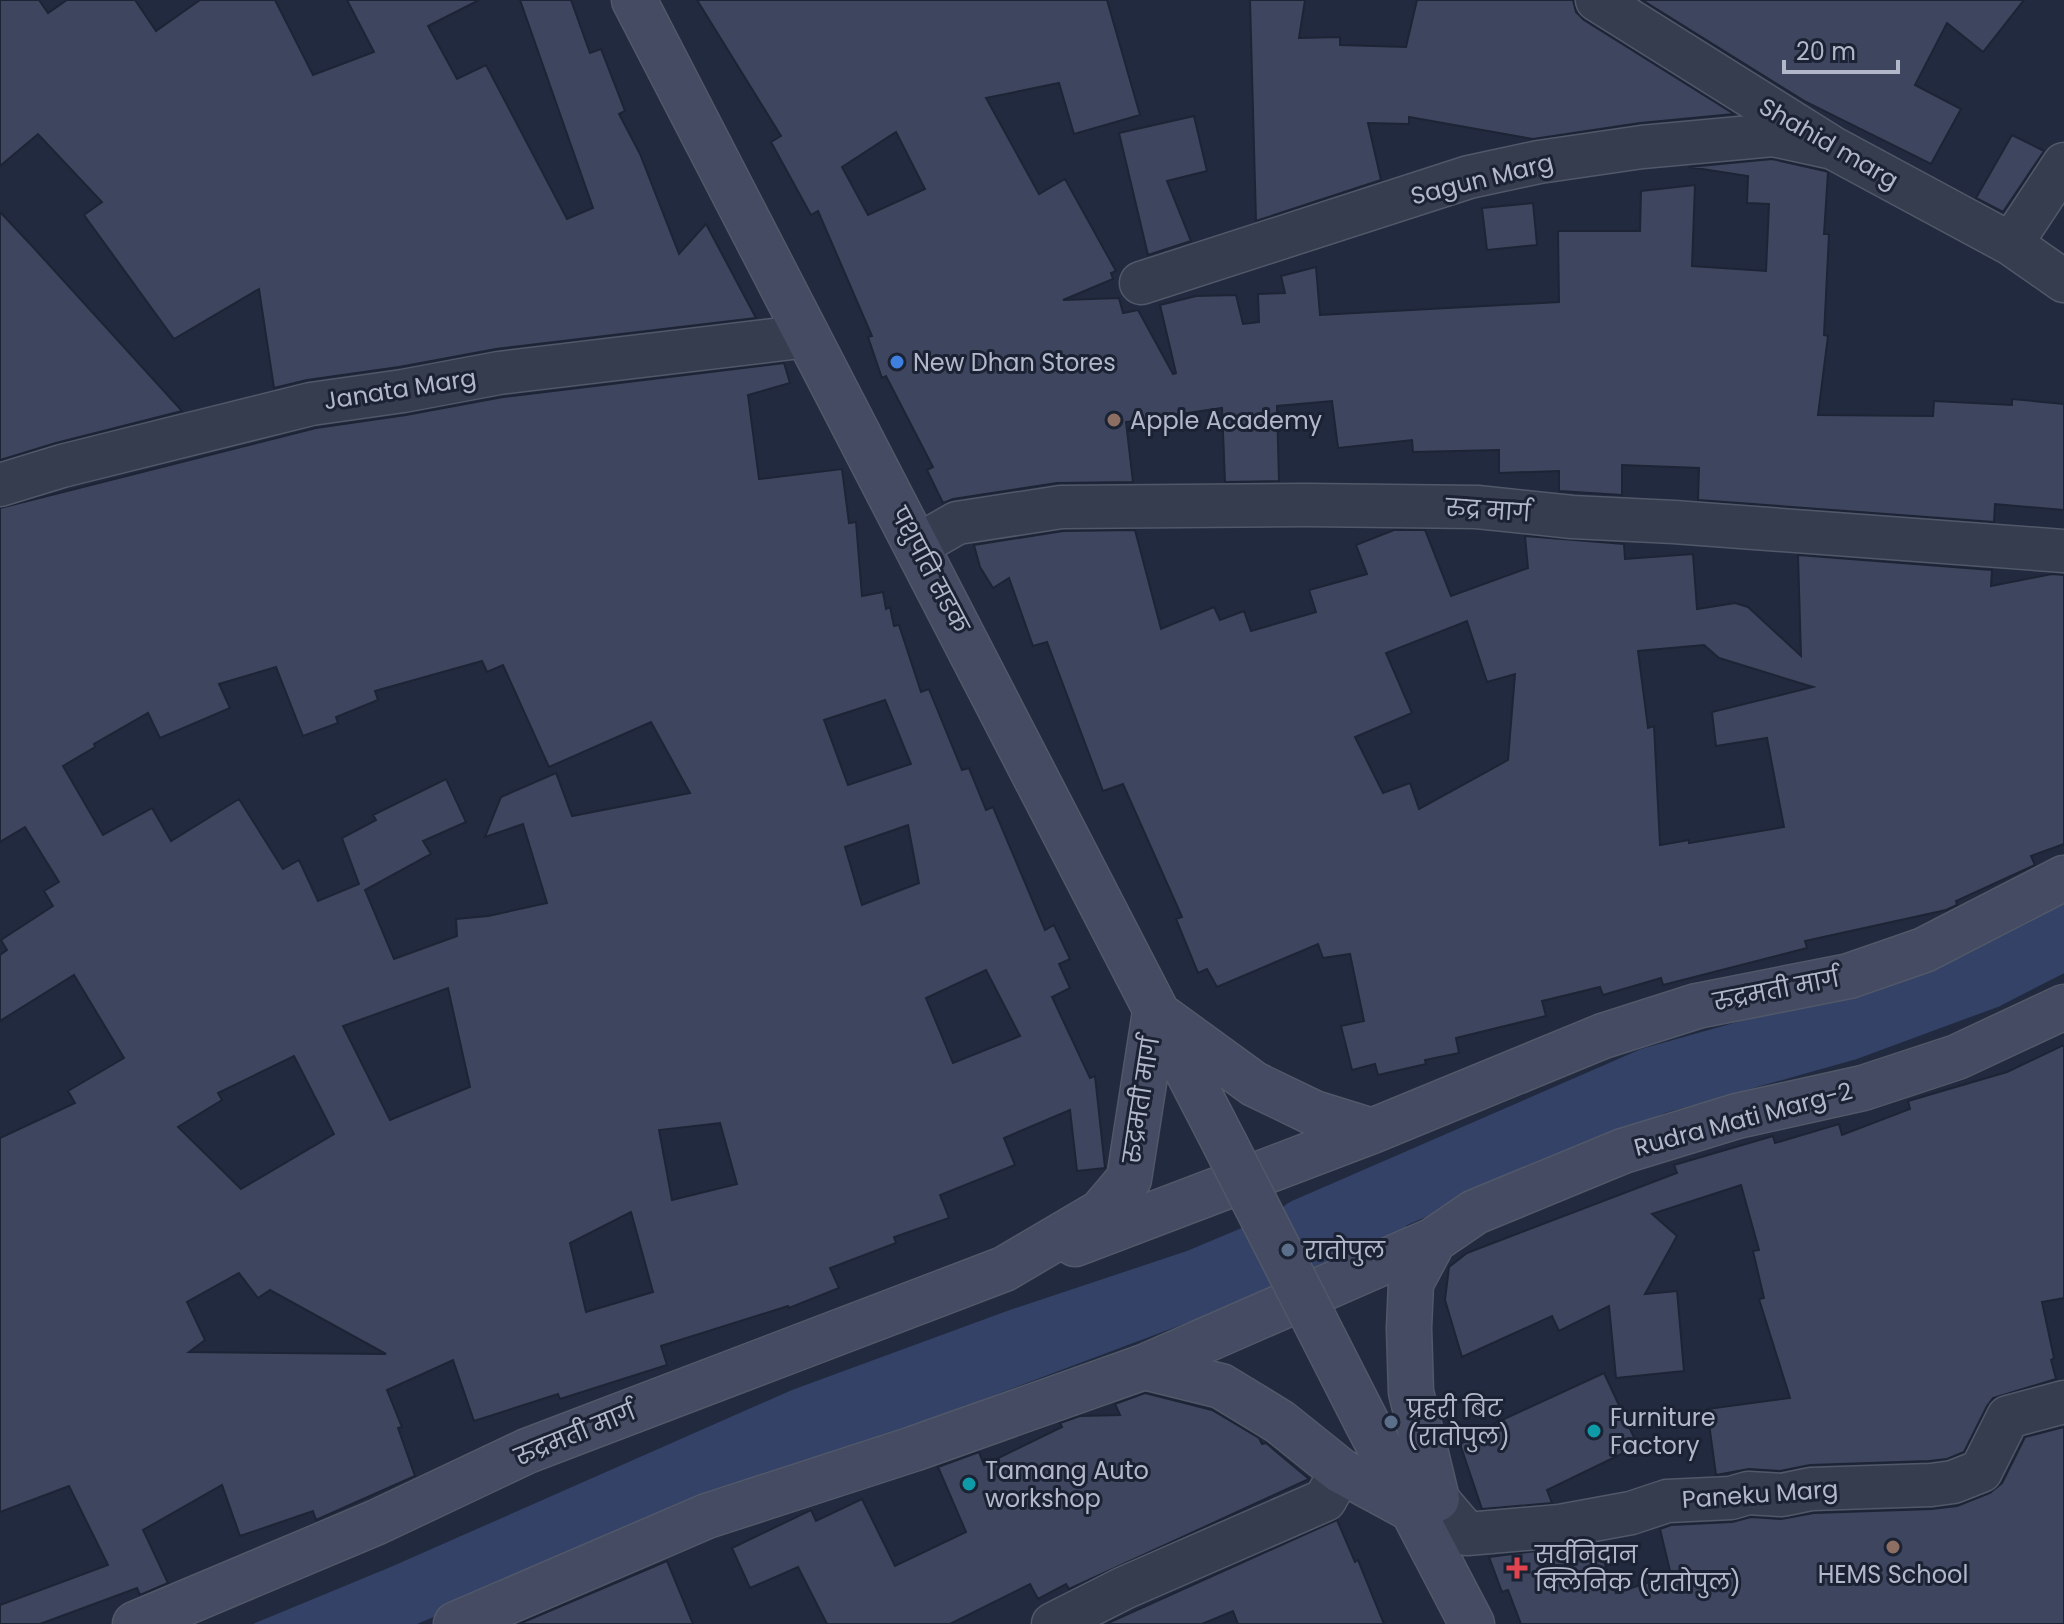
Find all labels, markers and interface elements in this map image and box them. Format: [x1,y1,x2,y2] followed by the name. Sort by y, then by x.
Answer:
[1784,24,1898,74] scale bar
[1796,35,1856,68] text: 20 m
[1753,90,1905,196] street label: Shahid marg
[1407,145,1557,213] street label: Sagun Marg
[913,346,1116,379] place label: New Dhan Stores
[888,353,906,371] marker: New Dhan Stores
[321,361,479,417] street label: Janata Marg
[1130,404,1323,437] place label: Apple Academy
[1105,411,1123,429] marker: Apple Academy
[1444,491,1535,530] street label: रुद्र मार्ग
[882,500,978,640] street label: पशुपति सडक
[1709,961,1846,1019] street label: रुद्रमती मार्ग
[1115,1031,1168,1166] street label: रुद्रमती मार्ग
[1630,1074,1856,1164] street label: Rudra Mati Marg-2
[1303,1234,1386,1267] place label: रातोपुल
[1279,1241,1297,1259] marker: रातोपुल
[1406,1392,1510,1453] place label: प्रहरी बिट (रातोपुल)
[509,1393,644,1474] street label: रुद्रमती मार्ग
[1610,1401,1716,1462] place label: Furniture Factory
[1382,1413,1400,1431] marker: प्रहरी बिट (रातोपुल)
[1585,1422,1603,1440] marker: Furniture Factory
[985,1454,1149,1515] place label: Tamang Auto workshop
[1681,1472,1839,1516] street label: Paneku Marg
[960,1475,978,1493] marker: Tamang Auto workshop
[1534,1538,1741,1599] place label: सर्वनिदान क्लिनिक (रातोपुल)
[1884,1538,1902,1556] marker: HEMS School
[1506,1557,1528,1579] marker: सर्वनिदान क्लिनिक (रातोपुल)
[1818,1558,1968,1591] place label: HEMS School

